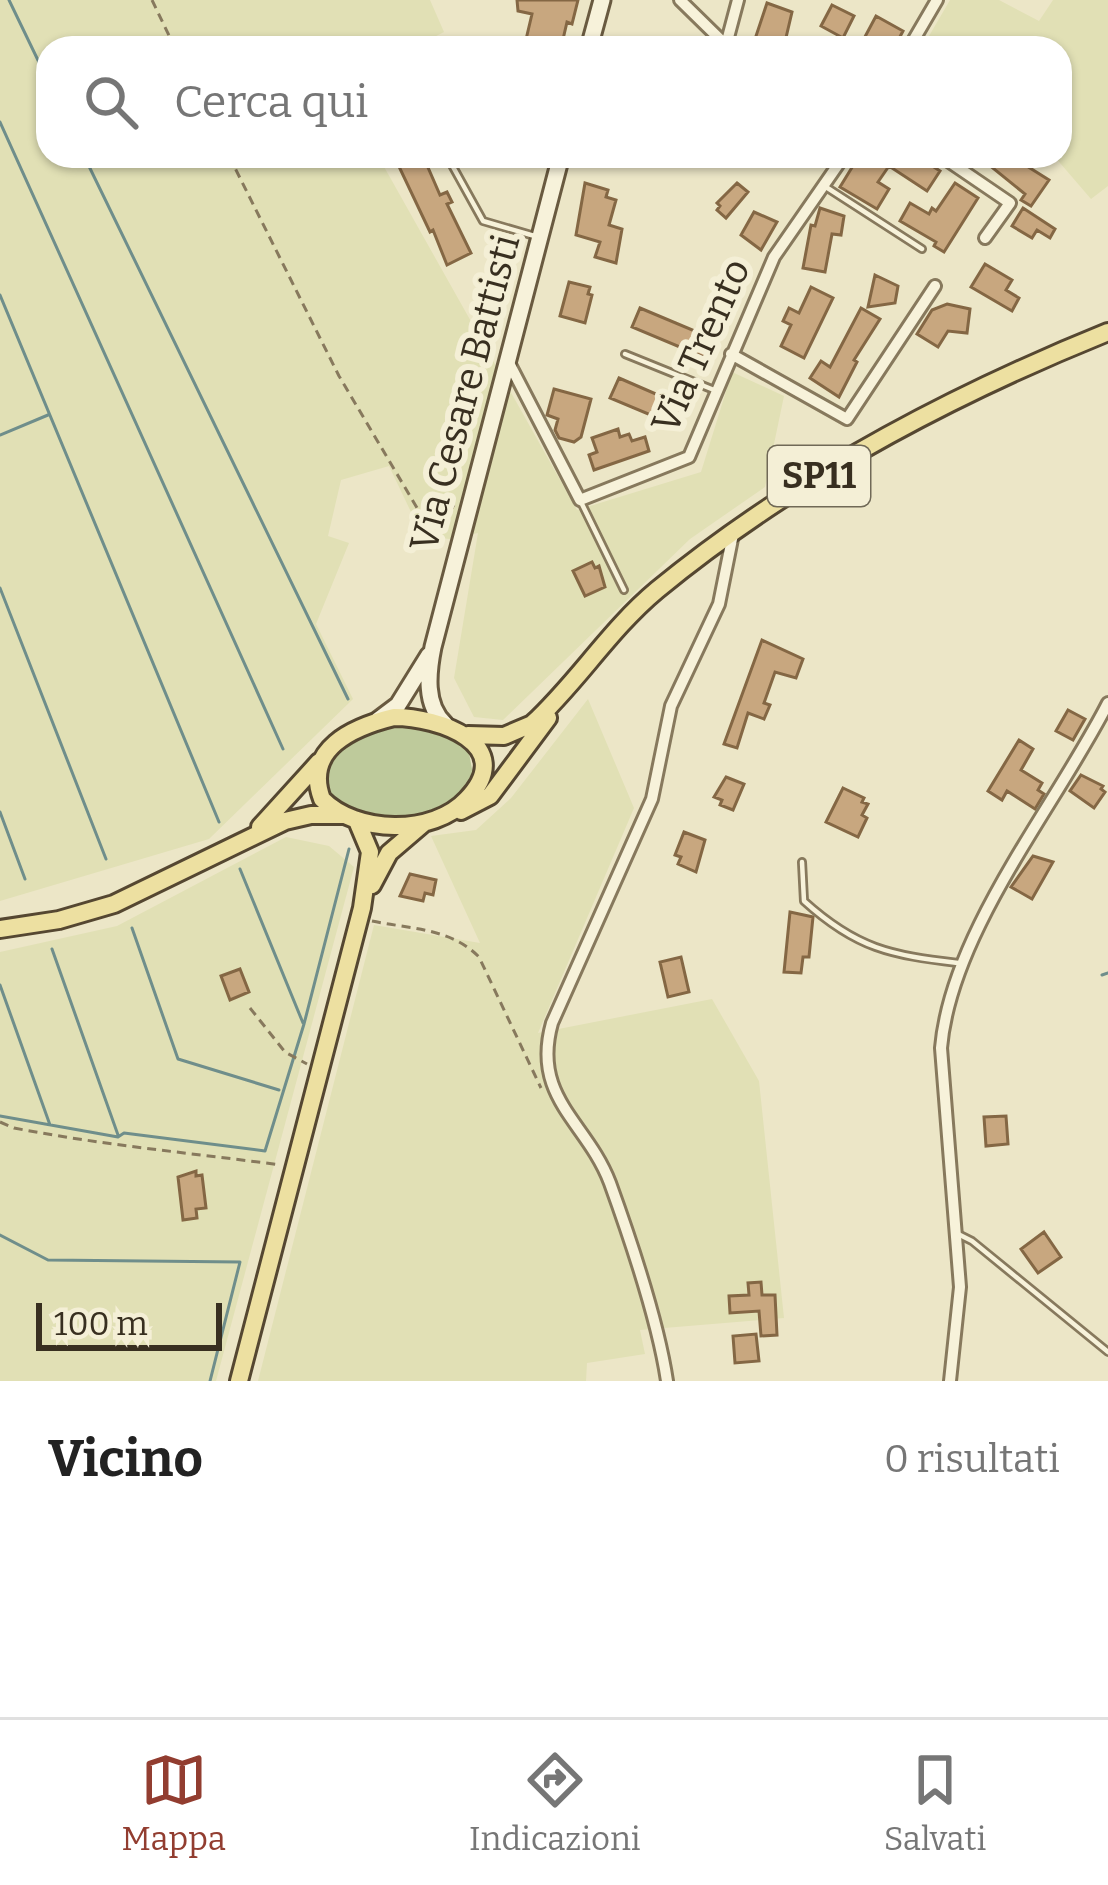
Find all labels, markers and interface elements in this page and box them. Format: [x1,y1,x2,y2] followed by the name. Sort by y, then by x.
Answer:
[36,36,1072,168] search box
[78,69,144,135] icon: search
[174,75,368,129] text: Cerca qui
[401,230,529,556] street label: Via Cesare Battisti
[642,252,760,440] street label: Via Trento
[768,446,870,506] road number: SP11
[36,1297,222,1350] scale bar
[54,1304,148,1344] text: 100 m
[48,1428,203,1490] text: Vicino
[884,1436,1060,1482] text: 0 risultati
[122,1747,226,1859] tab: Mappa
[469,1747,641,1859] tab: Indicazioni
[884,1747,986,1859] tab: Salvati

